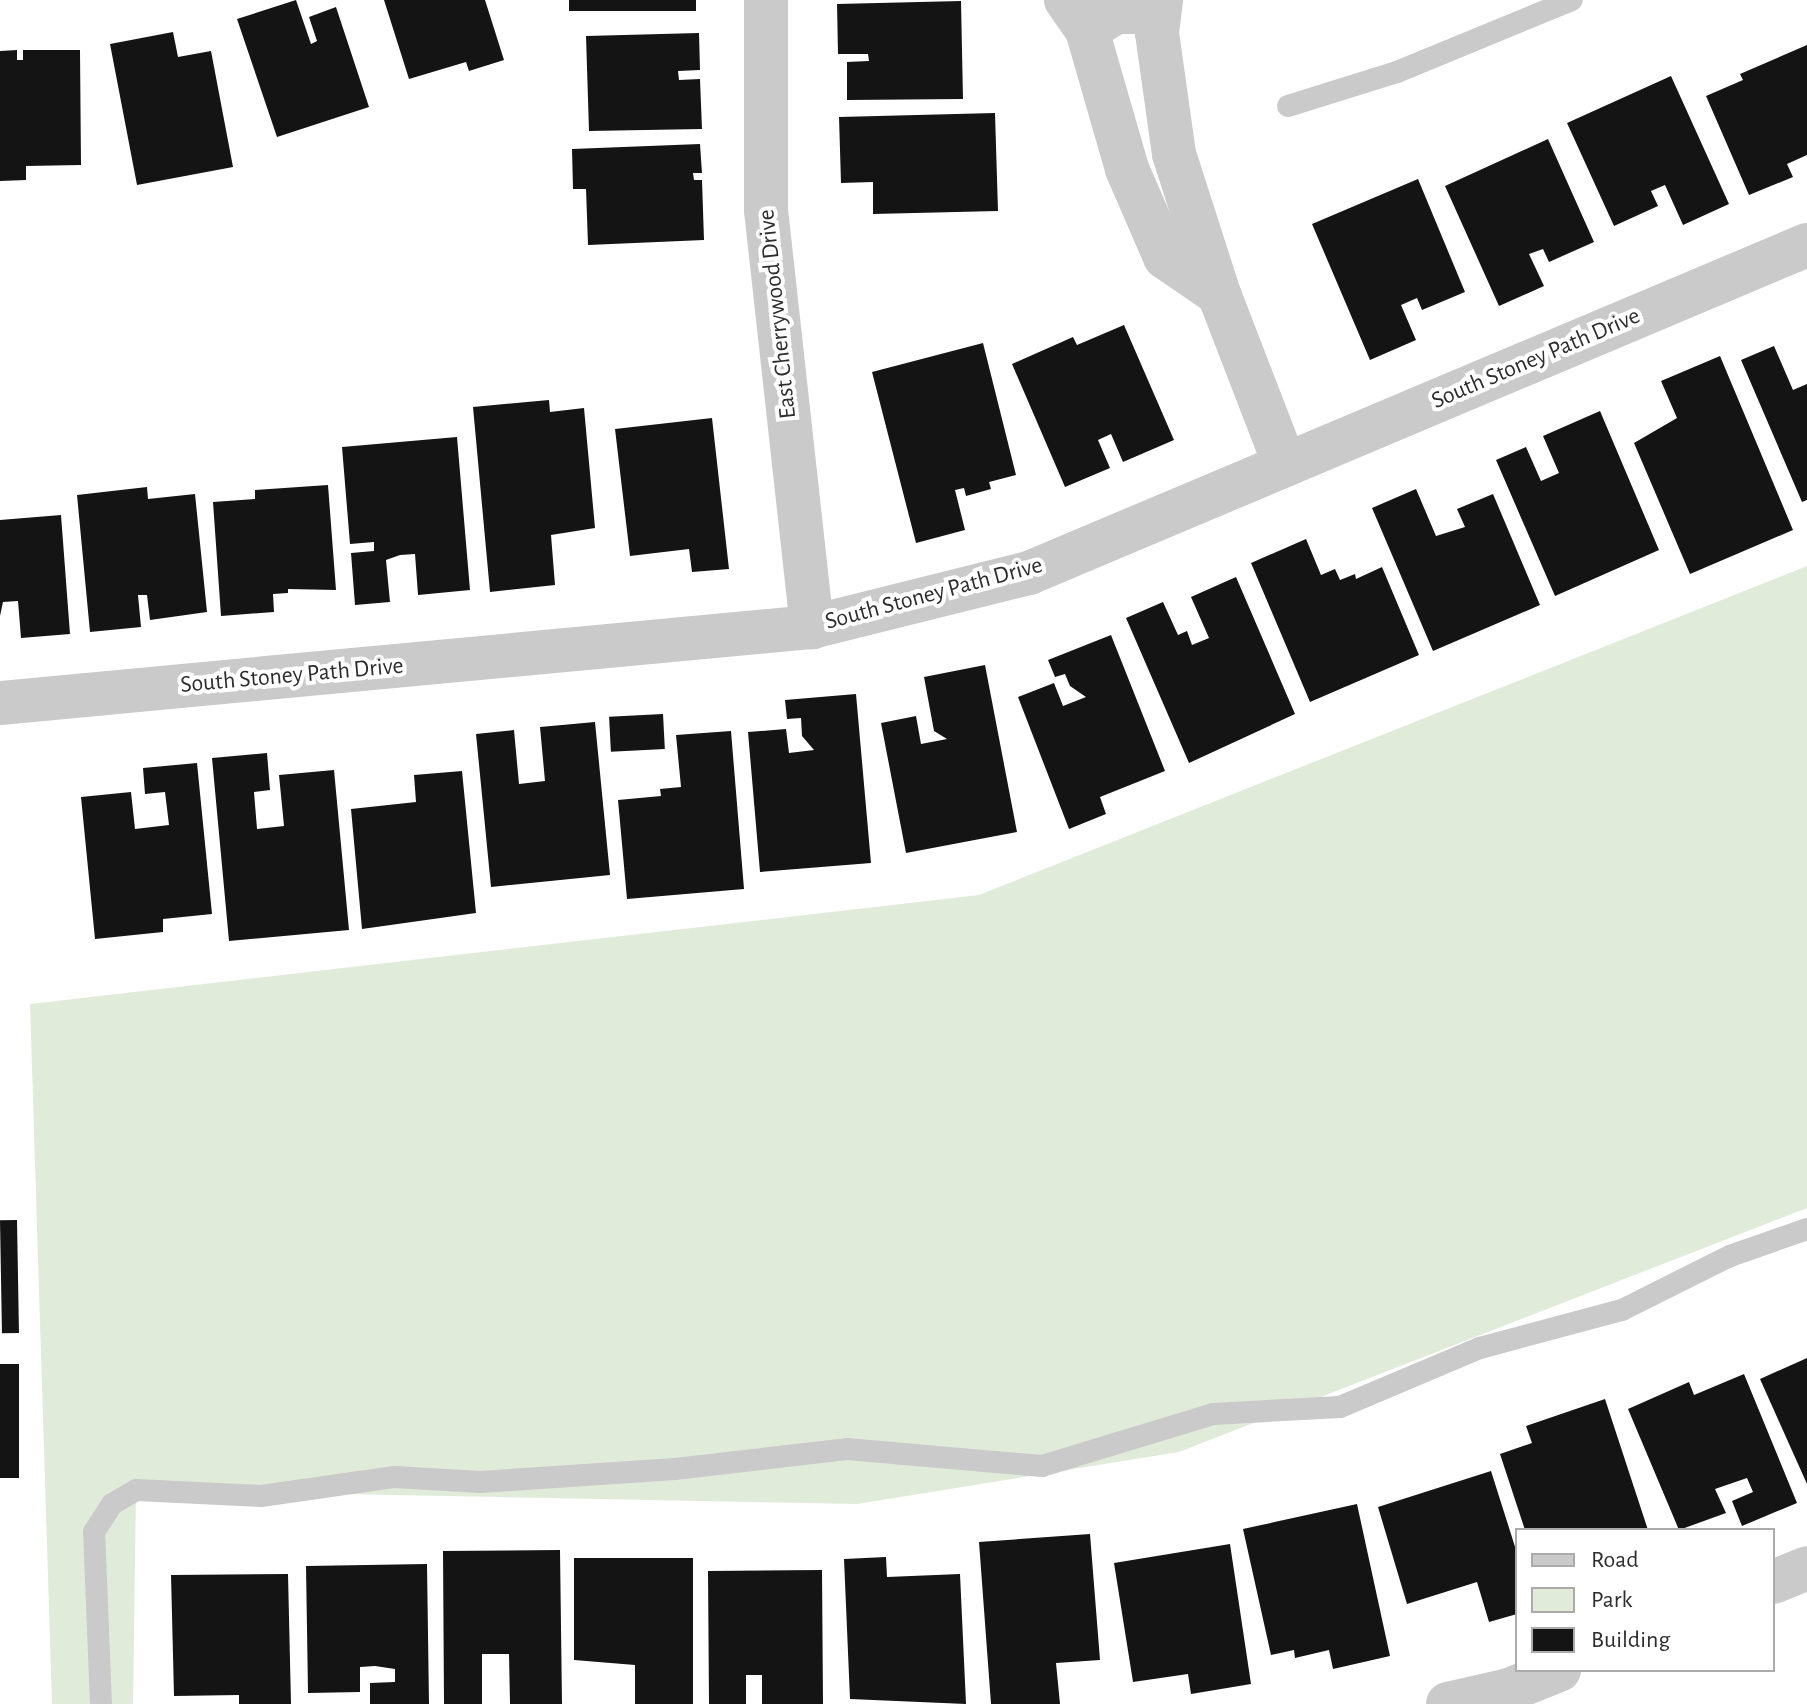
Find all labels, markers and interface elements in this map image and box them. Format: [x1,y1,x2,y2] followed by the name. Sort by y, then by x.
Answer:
[753,208,803,420] street label: East Cherrywood Drive
[1427,302,1645,416] street label: South Stoney Path Drive
[822,551,1046,637] street label: South Stoney Path Drive
[179,652,405,700] street label: South Stoney Path Drive
[1515,1528,1775,1672] legend
[1591,1548,1639,1572] text: Road
[1591,1588,1632,1612] text: Park
[1591,1628,1670,1652] text: Building

